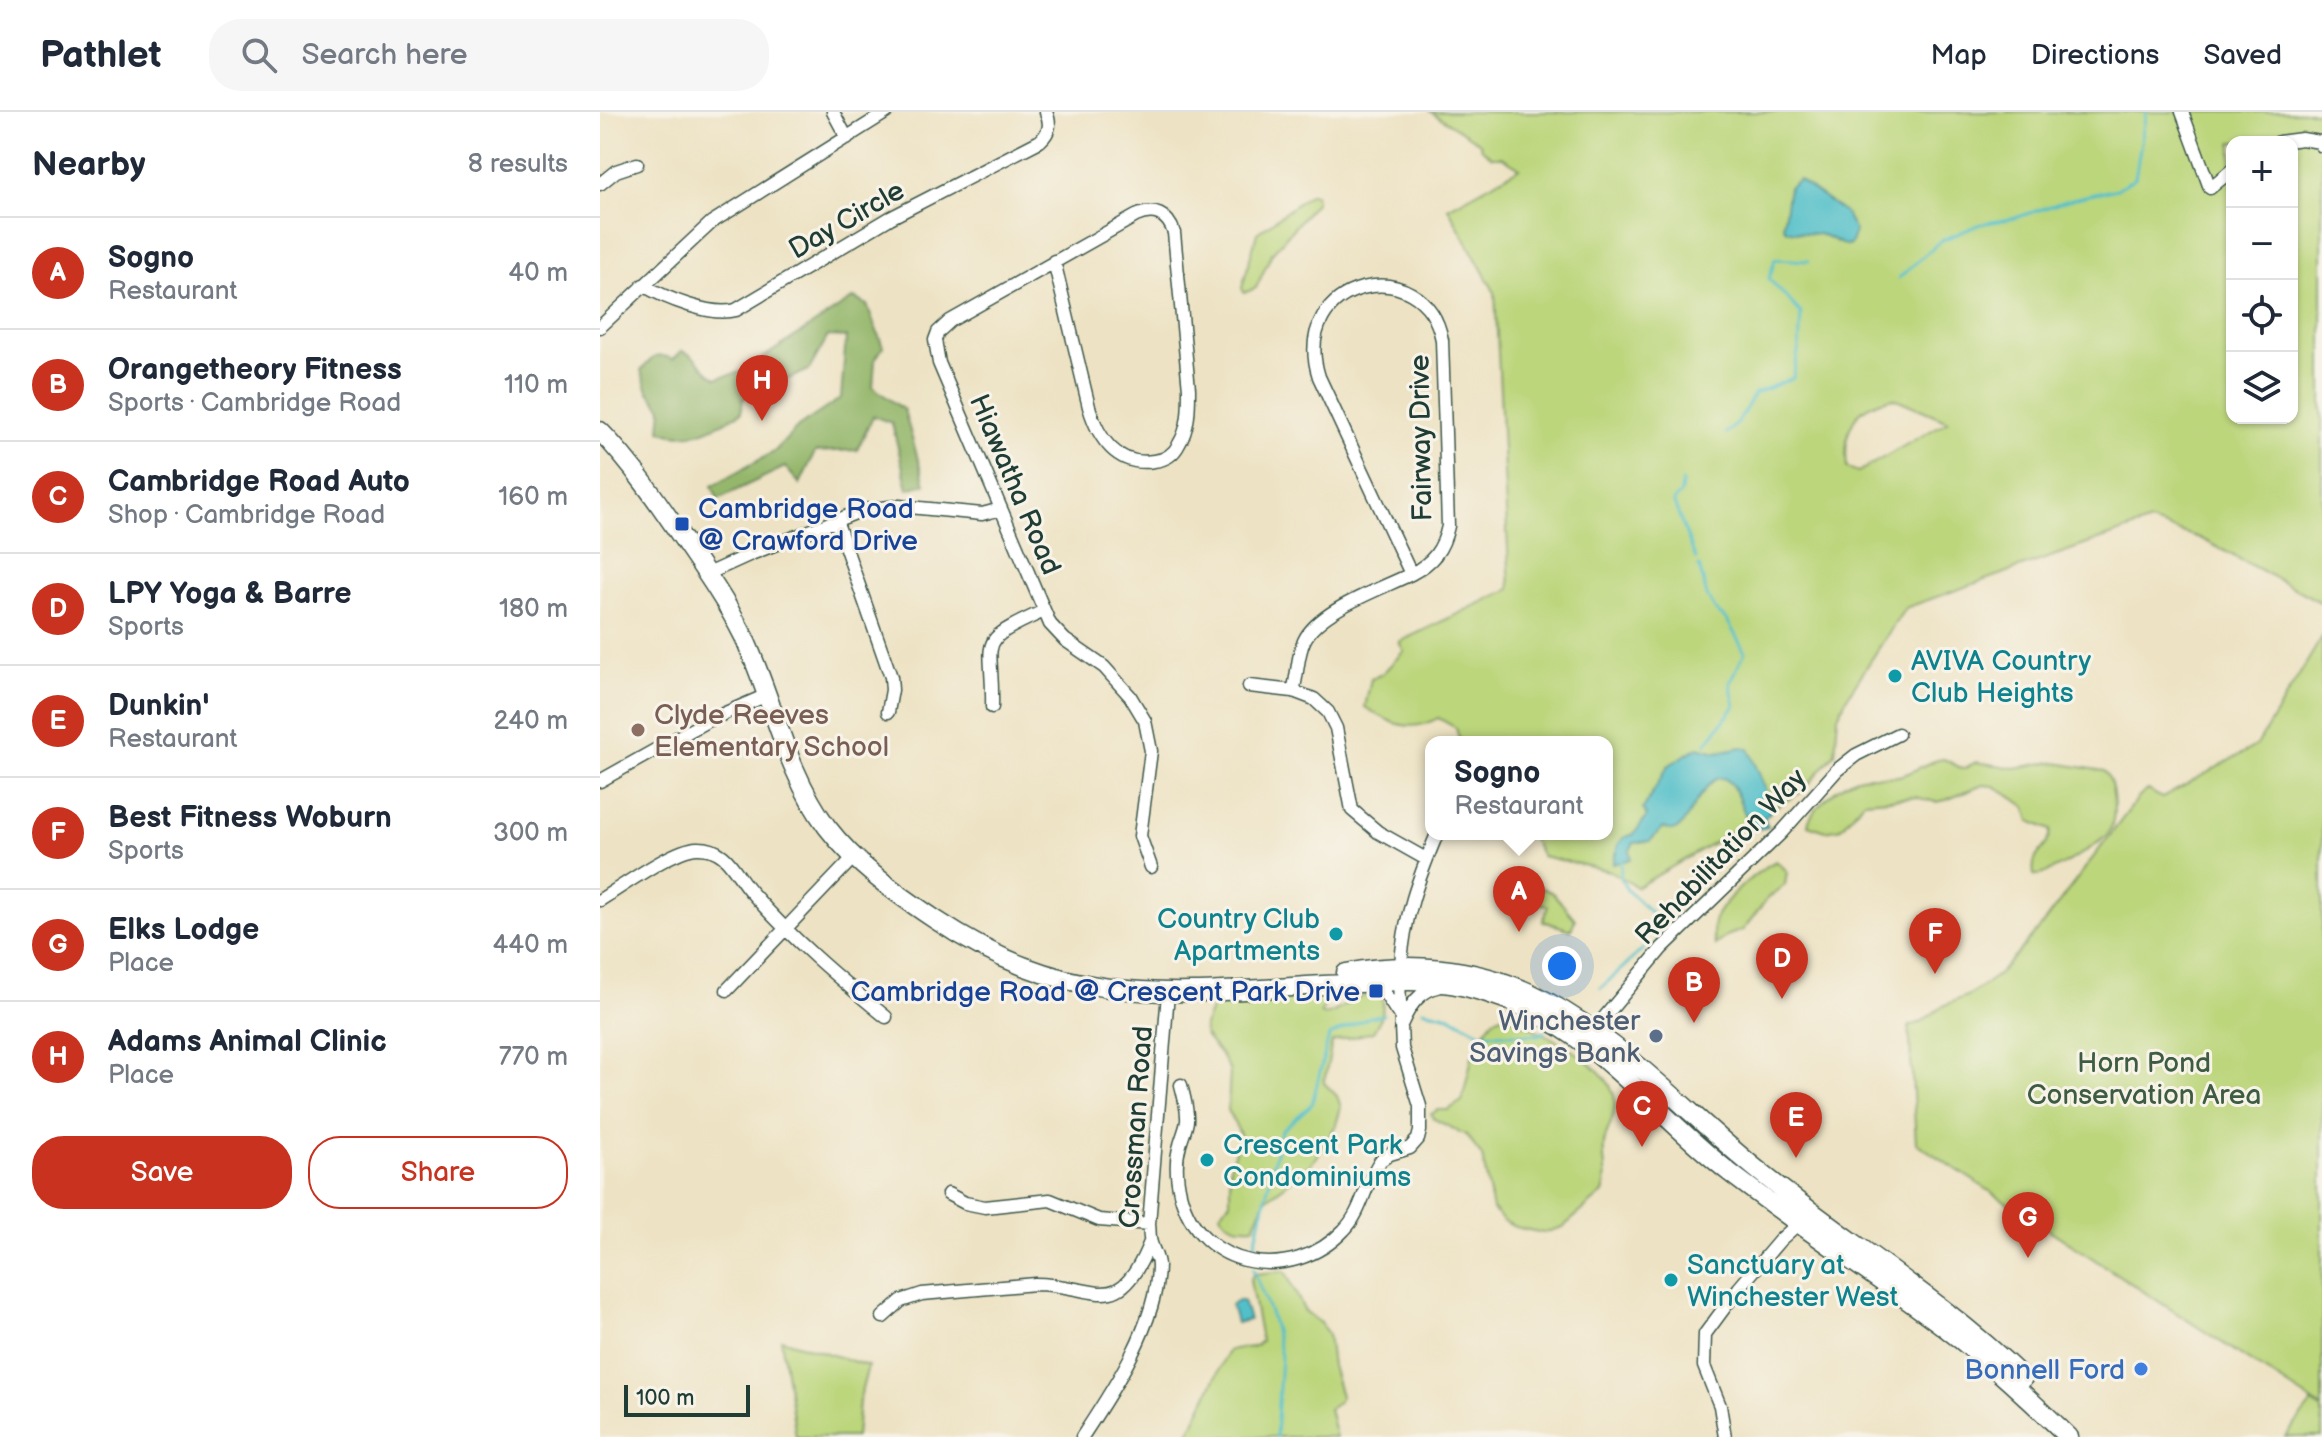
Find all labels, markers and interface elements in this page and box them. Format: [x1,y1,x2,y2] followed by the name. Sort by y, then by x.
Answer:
[209,19,769,91] search box
[40,33,161,78] text: Pathlet
[237,33,281,77] icon: search
[301,37,468,73] text: Search here
[1930,39,1987,72] text: Map
[2031,39,2159,72] text: Directions
[2203,39,2282,72] text: Saved
[2226,136,2298,424] map controls
[2226,136,2298,208] button: +
[32,144,146,185] text: Nearby
[468,149,568,180] text: 8 results
[783,174,910,267] street label: Day Circle
[2226,208,2298,280] button: −
[108,240,194,276] text: Sogno
[50,258,66,289] text: A
[508,258,568,289] text: 40 m
[108,276,237,307] text: Restaurant
[2226,280,2298,352] button: locate
[108,352,402,388] text: Orangetheory Fitness
[2226,352,2298,424] button: layers
[1404,354,1439,522] street label: Fairway Drive
[736,355,788,421] pin: H
[49,370,67,401] text: B
[504,370,568,401] text: 110 m
[108,388,401,419] text: Sports · Cambridge Road
[962,390,1067,580] street label: Hiawatha Road
[108,464,410,500] text: Cambridge Road Auto
[49,482,67,513] text: C
[498,482,568,513] text: 160 m
[698,493,918,558] place label: Cambridge Road @ Crawford Drive
[108,500,385,531] text: Shop · Cambridge Road
[673,515,691,533] marker: Cambridge Road @ Crawford Drive
[108,576,352,612] text: LPY Yoga & Barre
[49,594,67,625] text: D
[499,594,568,625] text: 180 m
[108,612,184,643] text: Sports
[1911,645,2091,710] place label: AVIVA Country Club Heights
[1886,667,1904,685] marker: AVIVA Country Club Heights
[108,688,209,724] text: Dunkin'
[654,699,889,764] place label: Clyde Reeves Elementary School
[50,706,66,737] text: E
[493,706,568,737] text: 240 m
[629,721,647,739] marker: Clyde Reeves Elementary School
[108,724,237,755] text: Restaurant
[1425,736,1613,840] popup
[1454,755,1540,791] text: Sogno
[1629,762,1814,952] street label: Rehabilitation Way
[1454,791,1584,822] text: Restaurant
[108,800,392,836] text: Best Fitness Woburn
[50,818,66,849] text: F
[493,818,568,849] text: 300 m
[108,836,184,867] text: Sports
[1493,866,1545,932] pin: A
[1157,903,1320,968] place label: Country Club Apartments
[1909,908,1961,974] pin: F
[108,912,259,948] text: Elks Lodge
[1327,925,1345,943] marker: Country Club Apartments
[48,930,68,961] text: G
[492,930,568,961] text: 440 m
[1756,933,1808,999] pin: D
[1542,946,1582,986] your location
[108,948,174,979] text: Place
[1668,957,1720,1023] pin: B
[850,976,1360,1009] place label: Cambridge Road @ Crescent Park Drive
[1367,982,1385,1000] marker: Cambridge Road @ Crescent Park Drive
[1469,1005,1641,1070] place label: Winchester Savings Bank
[108,1024,387,1060] text: Adams Animal Clinic
[1113,1025,1160,1230] street label: Crossman Road
[1647,1027,1665,1045] marker: Winchester Savings Bank
[48,1042,68,1073] text: H
[499,1042,568,1073] text: 770 m
[2027,1047,2261,1112] park label: Horn Pond Conservation Area
[108,1060,174,1091] text: Place
[1616,1081,1668,1147] pin: C
[1770,1092,1822,1158] pin: E
[1223,1129,1411,1194] place label: Crescent Park Condominiums
[32,1136,292,1209] button: Save
[308,1136,568,1209] button: Share
[1198,1151,1216,1169] marker: Crescent Park Condominiums
[2002,1192,2054,1258] pin: G
[1687,1249,1899,1314] place label: Sanctuary at Winchester West
[1662,1271,1680,1289] marker: Sanctuary at Winchester West
[1964,1354,2125,1387] place label: Bonnell Ford
[2132,1360,2150,1378] marker: Bonnell Ford
[624,1381,750,1417] scale bar
[636,1385,695,1412] text: 100 m

